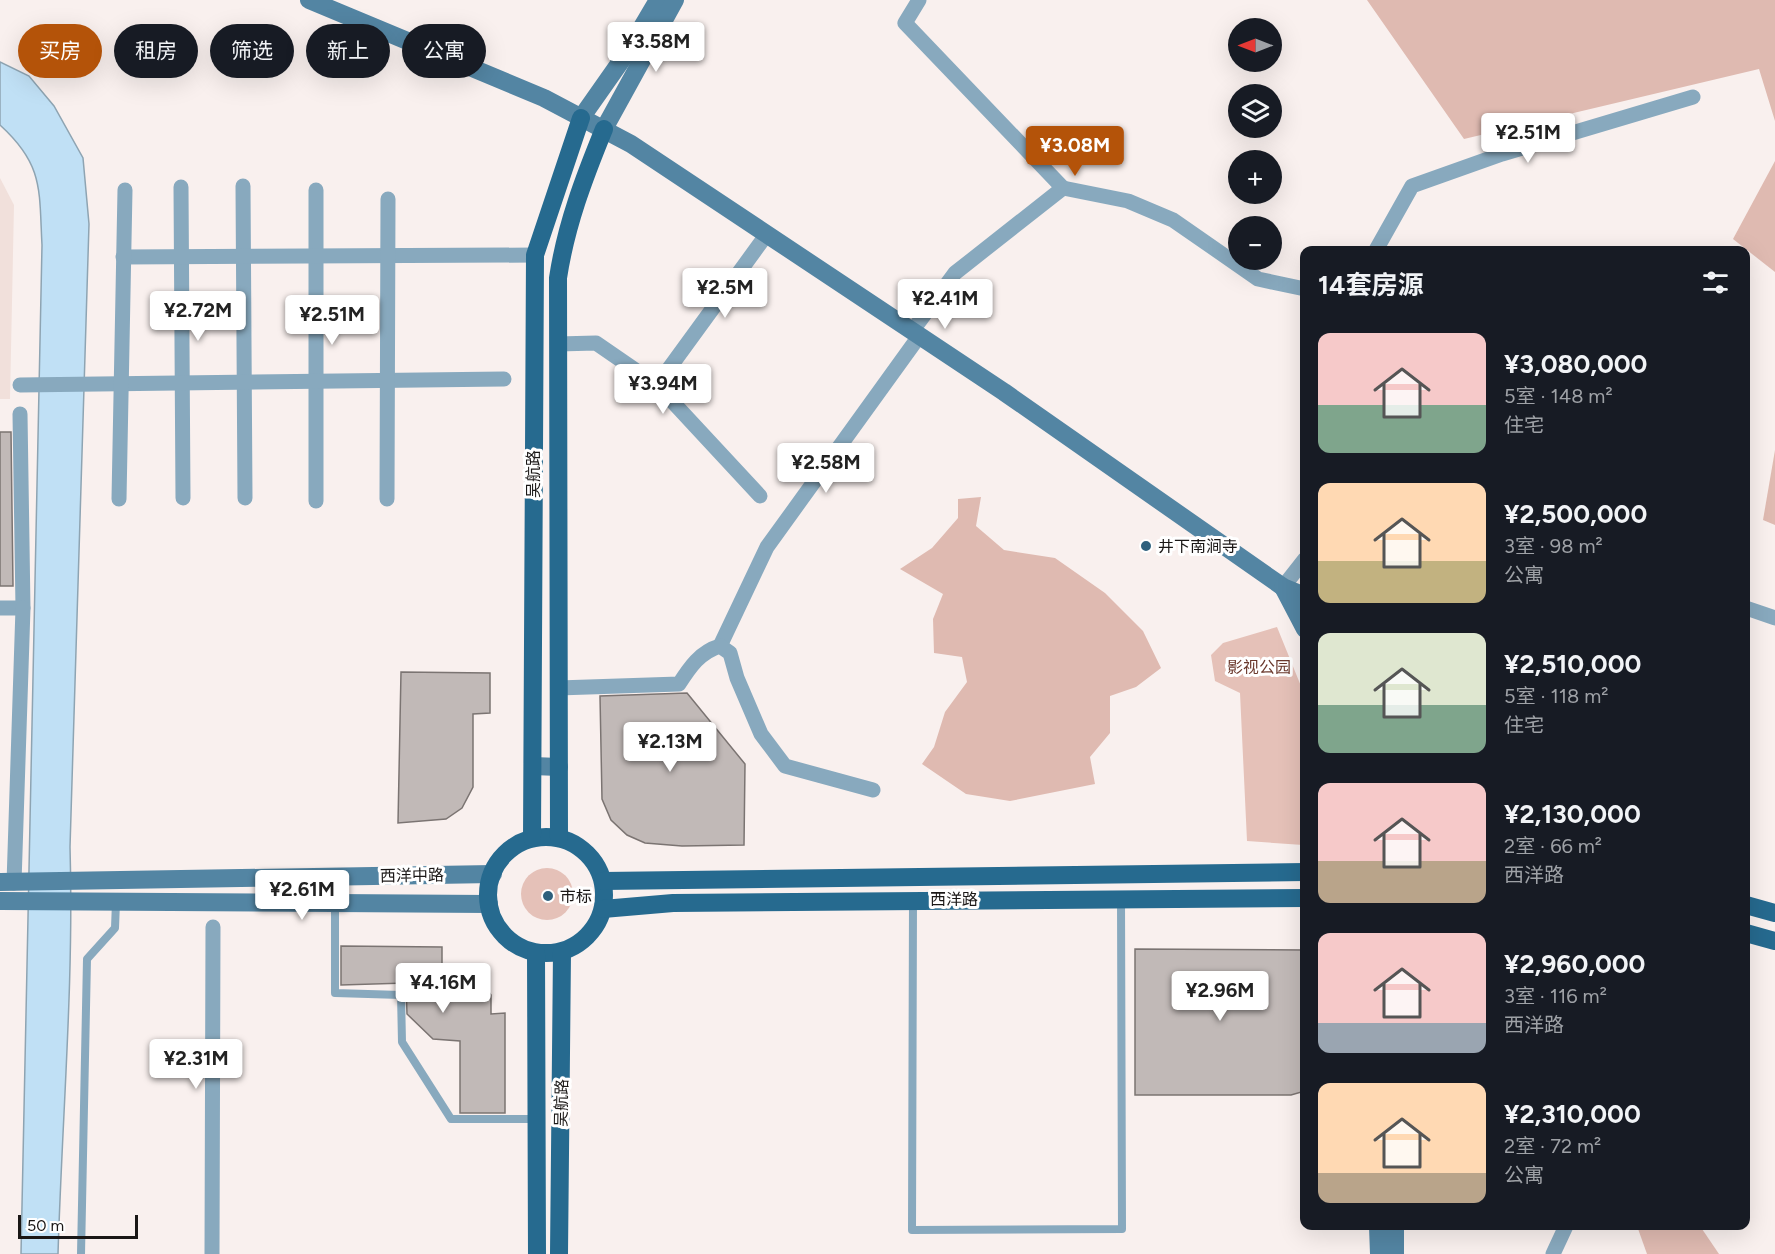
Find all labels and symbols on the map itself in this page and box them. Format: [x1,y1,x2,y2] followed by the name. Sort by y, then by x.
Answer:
[1228,18,1282,72] north arrow
[607,22,705,73] pin: ¥3.58M
[1479,113,1577,164] pin: ¥2.51M
[1026,126,1124,177] pin: ¥3.08M
[683,268,767,319] pin: ¥2.5M
[896,279,994,330] pin: ¥2.41M
[149,291,247,342] pin: ¥2.72M
[283,295,381,346] pin: ¥2.51M
[614,364,712,415] pin: ¥3.94M
[777,443,875,494] pin: ¥2.58M
[524,450,543,498] street label: 吴航路
[1158,537,1238,556] place label: 井下南涧寺
[1139,539,1153,553] marker: 井下南涧寺
[1227,658,1291,677] park label: 影视公园
[621,722,719,773] pin: ¥2.13M
[380,865,444,886] street label: 西洋中路
[253,870,351,921] pin: ¥2.61M
[560,887,592,906] place label: 市标
[541,889,555,903] marker: 市标
[930,890,978,909] street label: 西洋路
[394,963,492,1014] pin: ¥4.16M
[1171,971,1269,1022] pin: ¥2.96M
[147,1039,245,1090] pin: ¥2.31M
[552,1079,571,1127] street label: 吴航路
[18,1212,138,1240] scale bar

